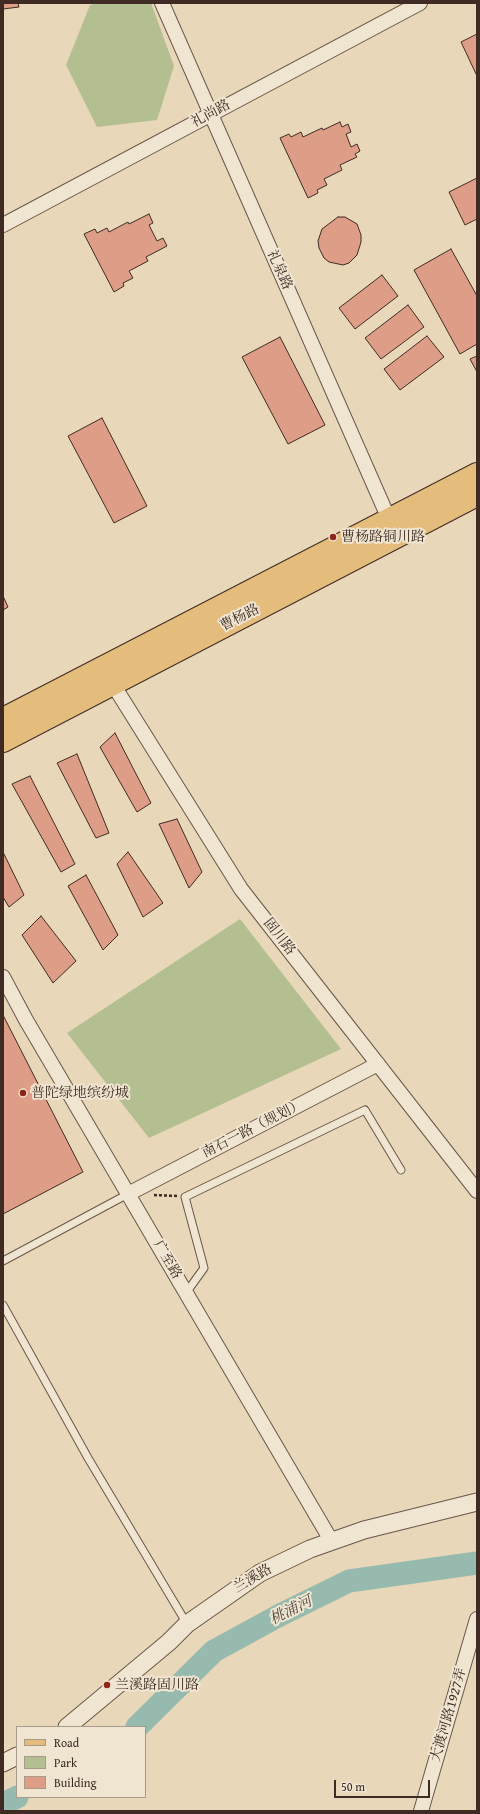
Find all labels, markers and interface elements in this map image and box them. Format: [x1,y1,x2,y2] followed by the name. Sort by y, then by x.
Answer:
[189,97,233,131] street label: 礼尚路
[263,247,295,293] street label: 礼泉路
[341,529,425,545] place label: 曹杨路铜川路
[328,532,338,542] marker: 曹杨路铜川路
[217,601,263,635] street label: 曹杨路
[259,915,299,959] street label: 固川路
[31,1085,129,1101] place label: 普陀绿地缤纷城
[18,1088,28,1098] marker: 普陀绿地缤纷城
[199,1096,307,1162] street label: 南石一路（规划）
[149,1238,185,1282] street label: 广至路
[231,1561,275,1597] street label: 兰溪路
[267,1593,315,1629] water label: 桃浦河
[428,1666,470,1764] street label: 大渡河路1927弄
[115,1677,199,1693] place label: 兰溪路固川路
[102,1680,112,1690] marker: 兰溪路固川路
[16,1726,146,1798] legend
[54,1734,79,1751] text: Road
[54,1754,77,1771] text: Park
[336,1772,432,1798] scale bar
[54,1774,97,1791] text: Building
[341,1778,365,1795] text: 50 m

